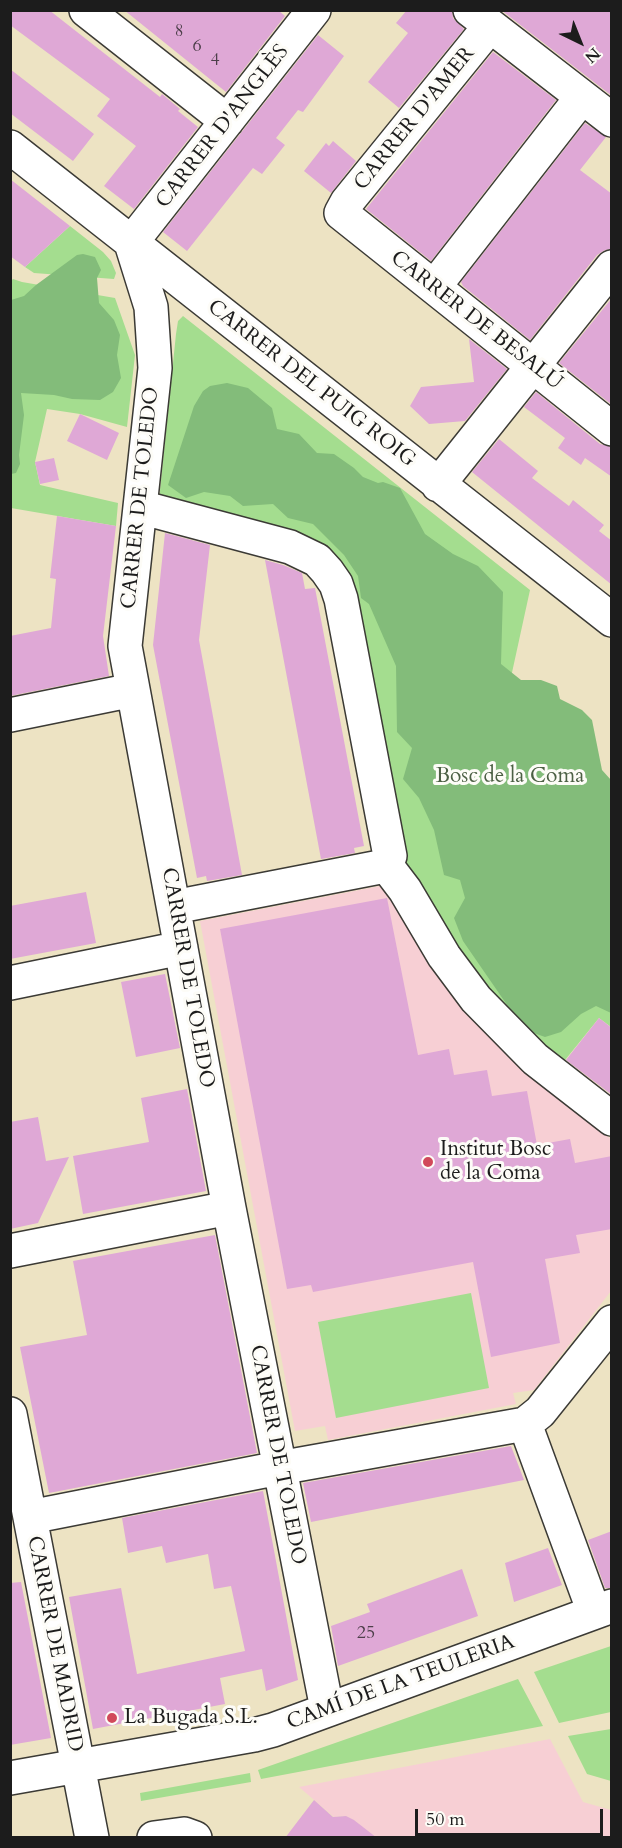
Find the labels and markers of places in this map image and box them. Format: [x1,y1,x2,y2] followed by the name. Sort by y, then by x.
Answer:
[440,1137,551,1187] place label: Institut Bosc de la Coma
[421,1155,435,1169] marker: Institut Bosc de la Coma
[124,1705,258,1731] place label: La Bugada S.L.
[105,1711,119,1725] marker: La Bugada S.L.

